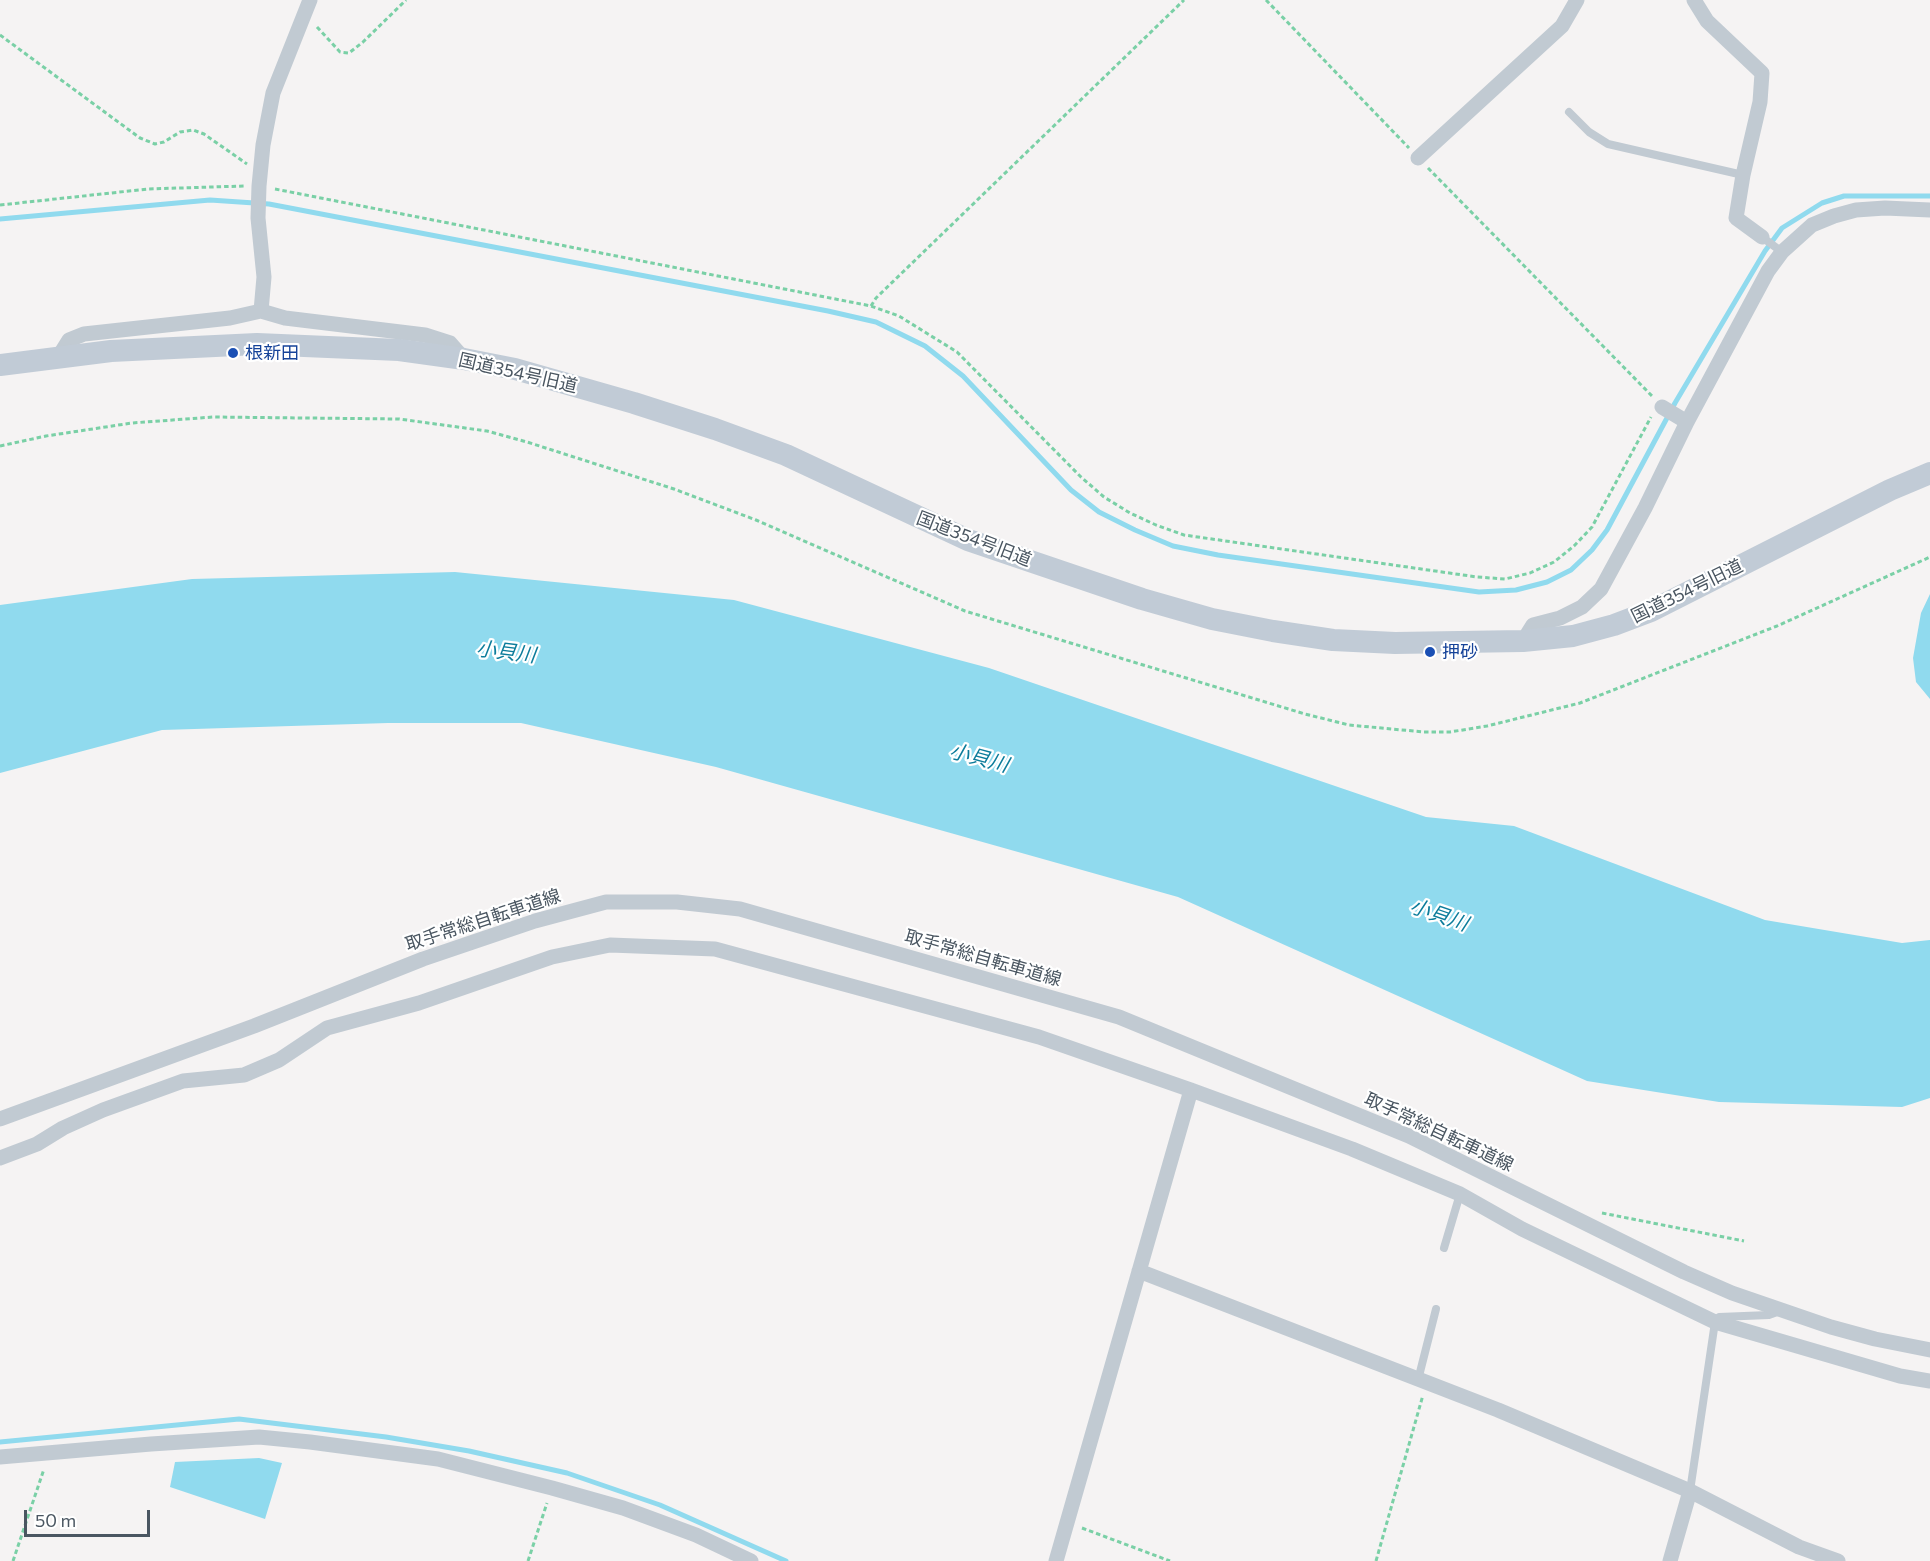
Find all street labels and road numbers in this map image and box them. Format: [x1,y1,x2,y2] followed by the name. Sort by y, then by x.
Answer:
[456,349,580,397] street label: 国道354号旧道
[913,507,1035,571] street label: 国道354号旧道
[1628,555,1746,627] street label: 国道354号旧道
[403,885,563,955] street label: 取手常総自転車道線
[902,925,1064,991] street label: 取手常総自転車道線
[1361,1088,1517,1176] street label: 取手常総自転車道線

